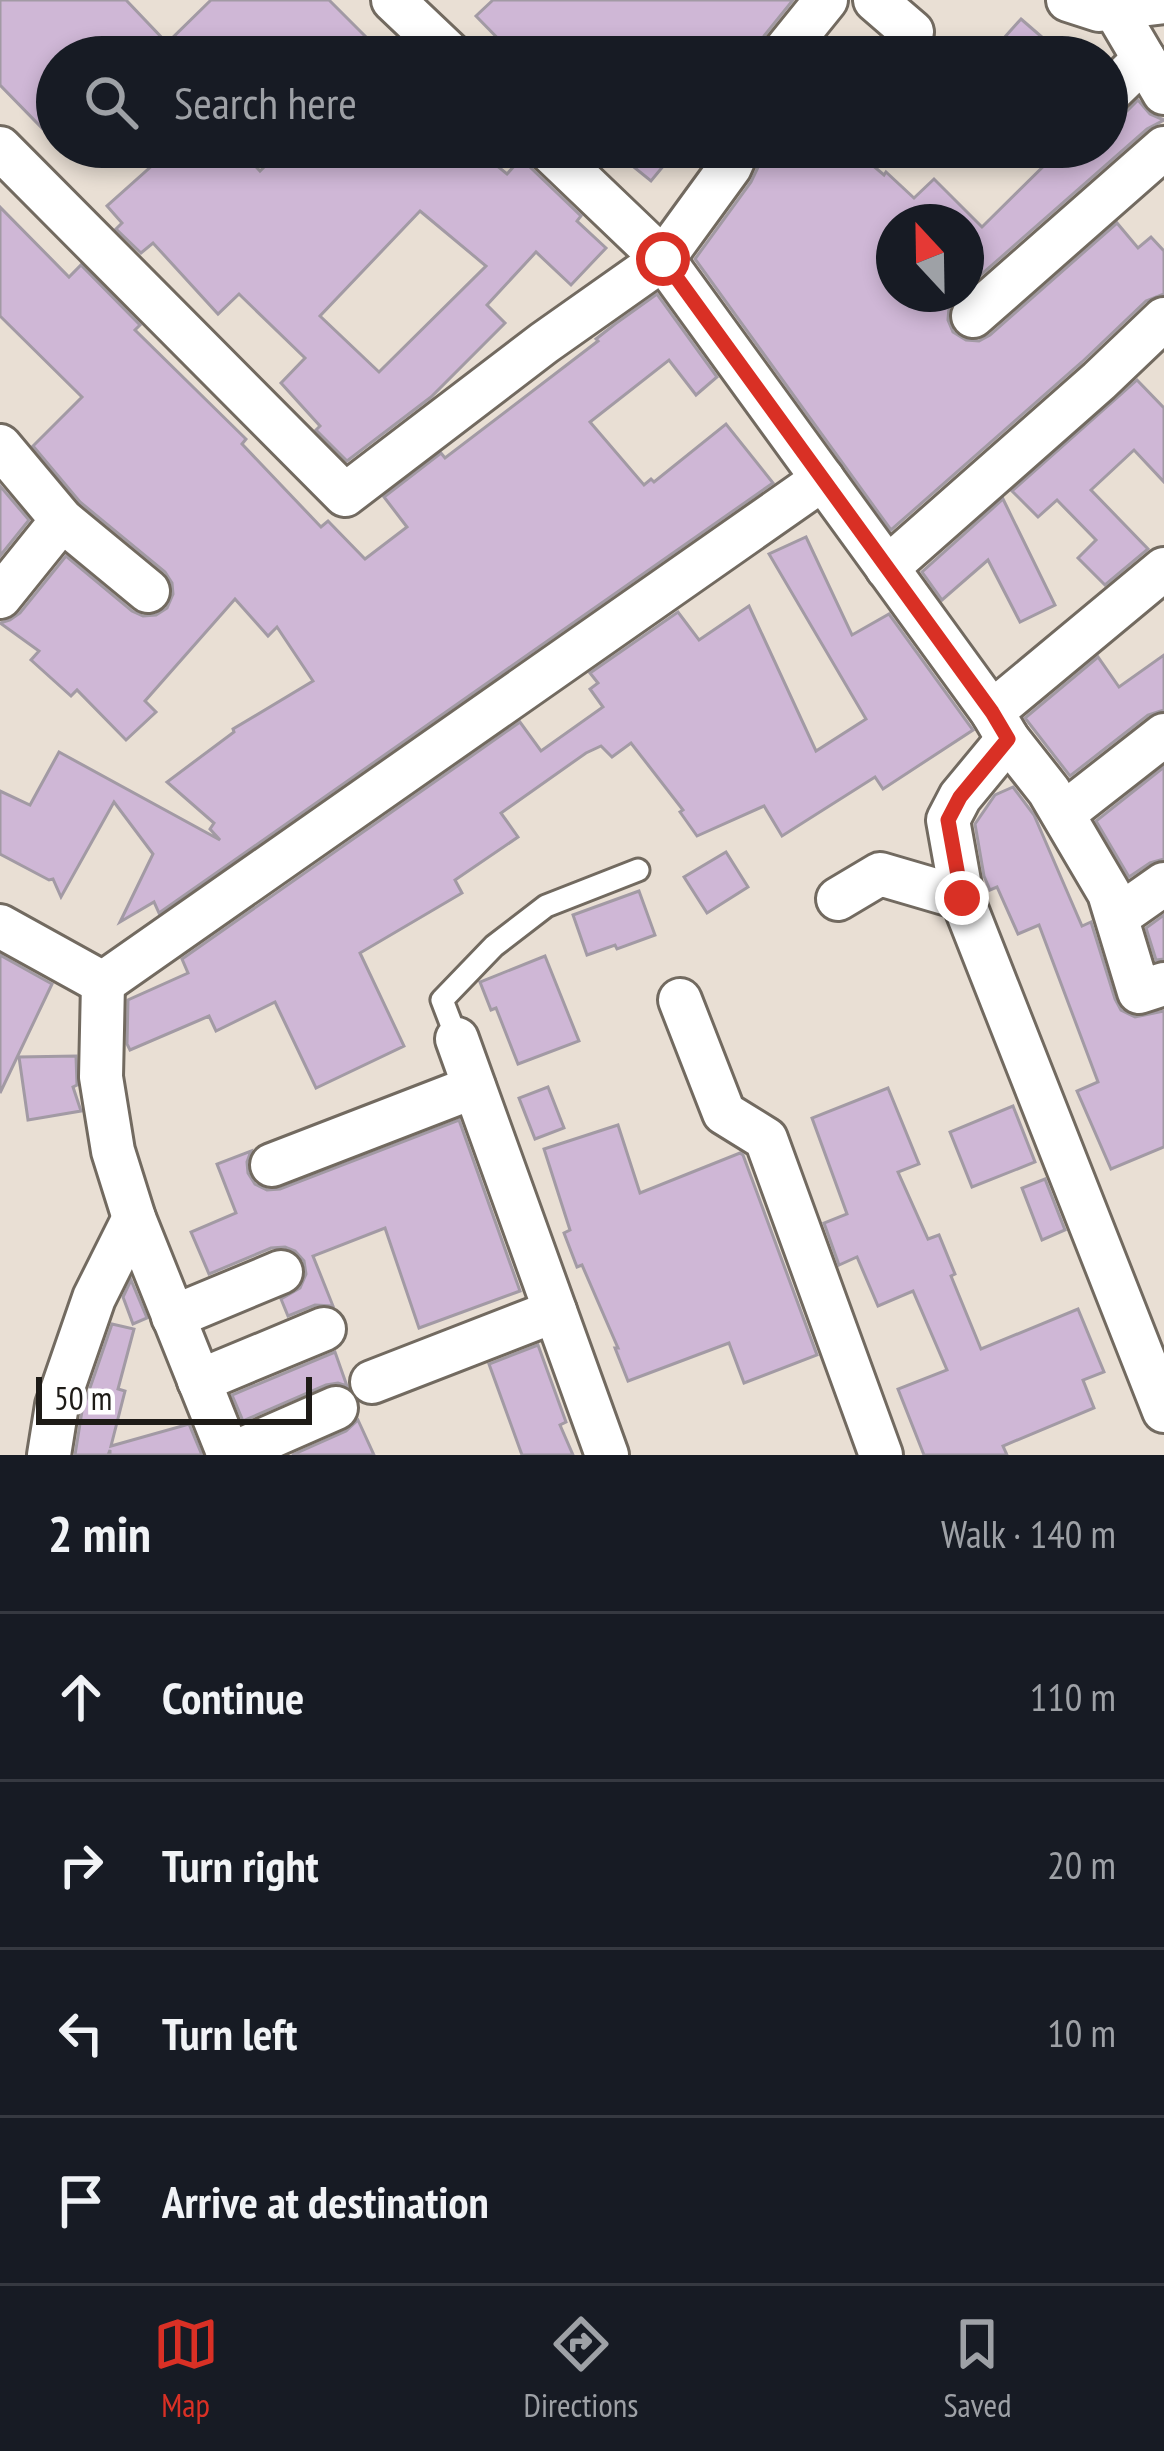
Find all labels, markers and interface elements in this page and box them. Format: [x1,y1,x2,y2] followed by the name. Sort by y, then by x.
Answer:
[36,36,1128,168] search box
[78,69,144,135] icon: search
[174,73,357,131] text: Search here
[876,204,984,312] north arrow
[636,232,690,286] route start
[935,871,989,925] route end
[36,1371,312,1424] scale bar
[54,1376,112,1419] text: 50 m
[48,1500,151,1566] text: 2 min
[941,1508,1116,1559] text: Walk · 140 m
[48,1664,114,1730] icon: ahead
[162,1668,304,1726] text: Continue
[1030,1671,1116,1722] text: 110 m
[48,1832,114,1898] icon: right
[162,1836,319,1894] text: Turn right
[1047,1839,1116,1890] text: 20 m
[48,2000,114,2066] icon: left
[162,2004,297,2062] text: Turn left
[1047,2007,1116,2058] text: 10 m
[48,2168,114,2234] icon: arrive
[162,2172,489,2230] text: Arrive at destination
[153,2311,219,2426] tab: Map
[524,2311,638,2426] tab: Directions
[943,2311,1011,2426] tab: Saved

